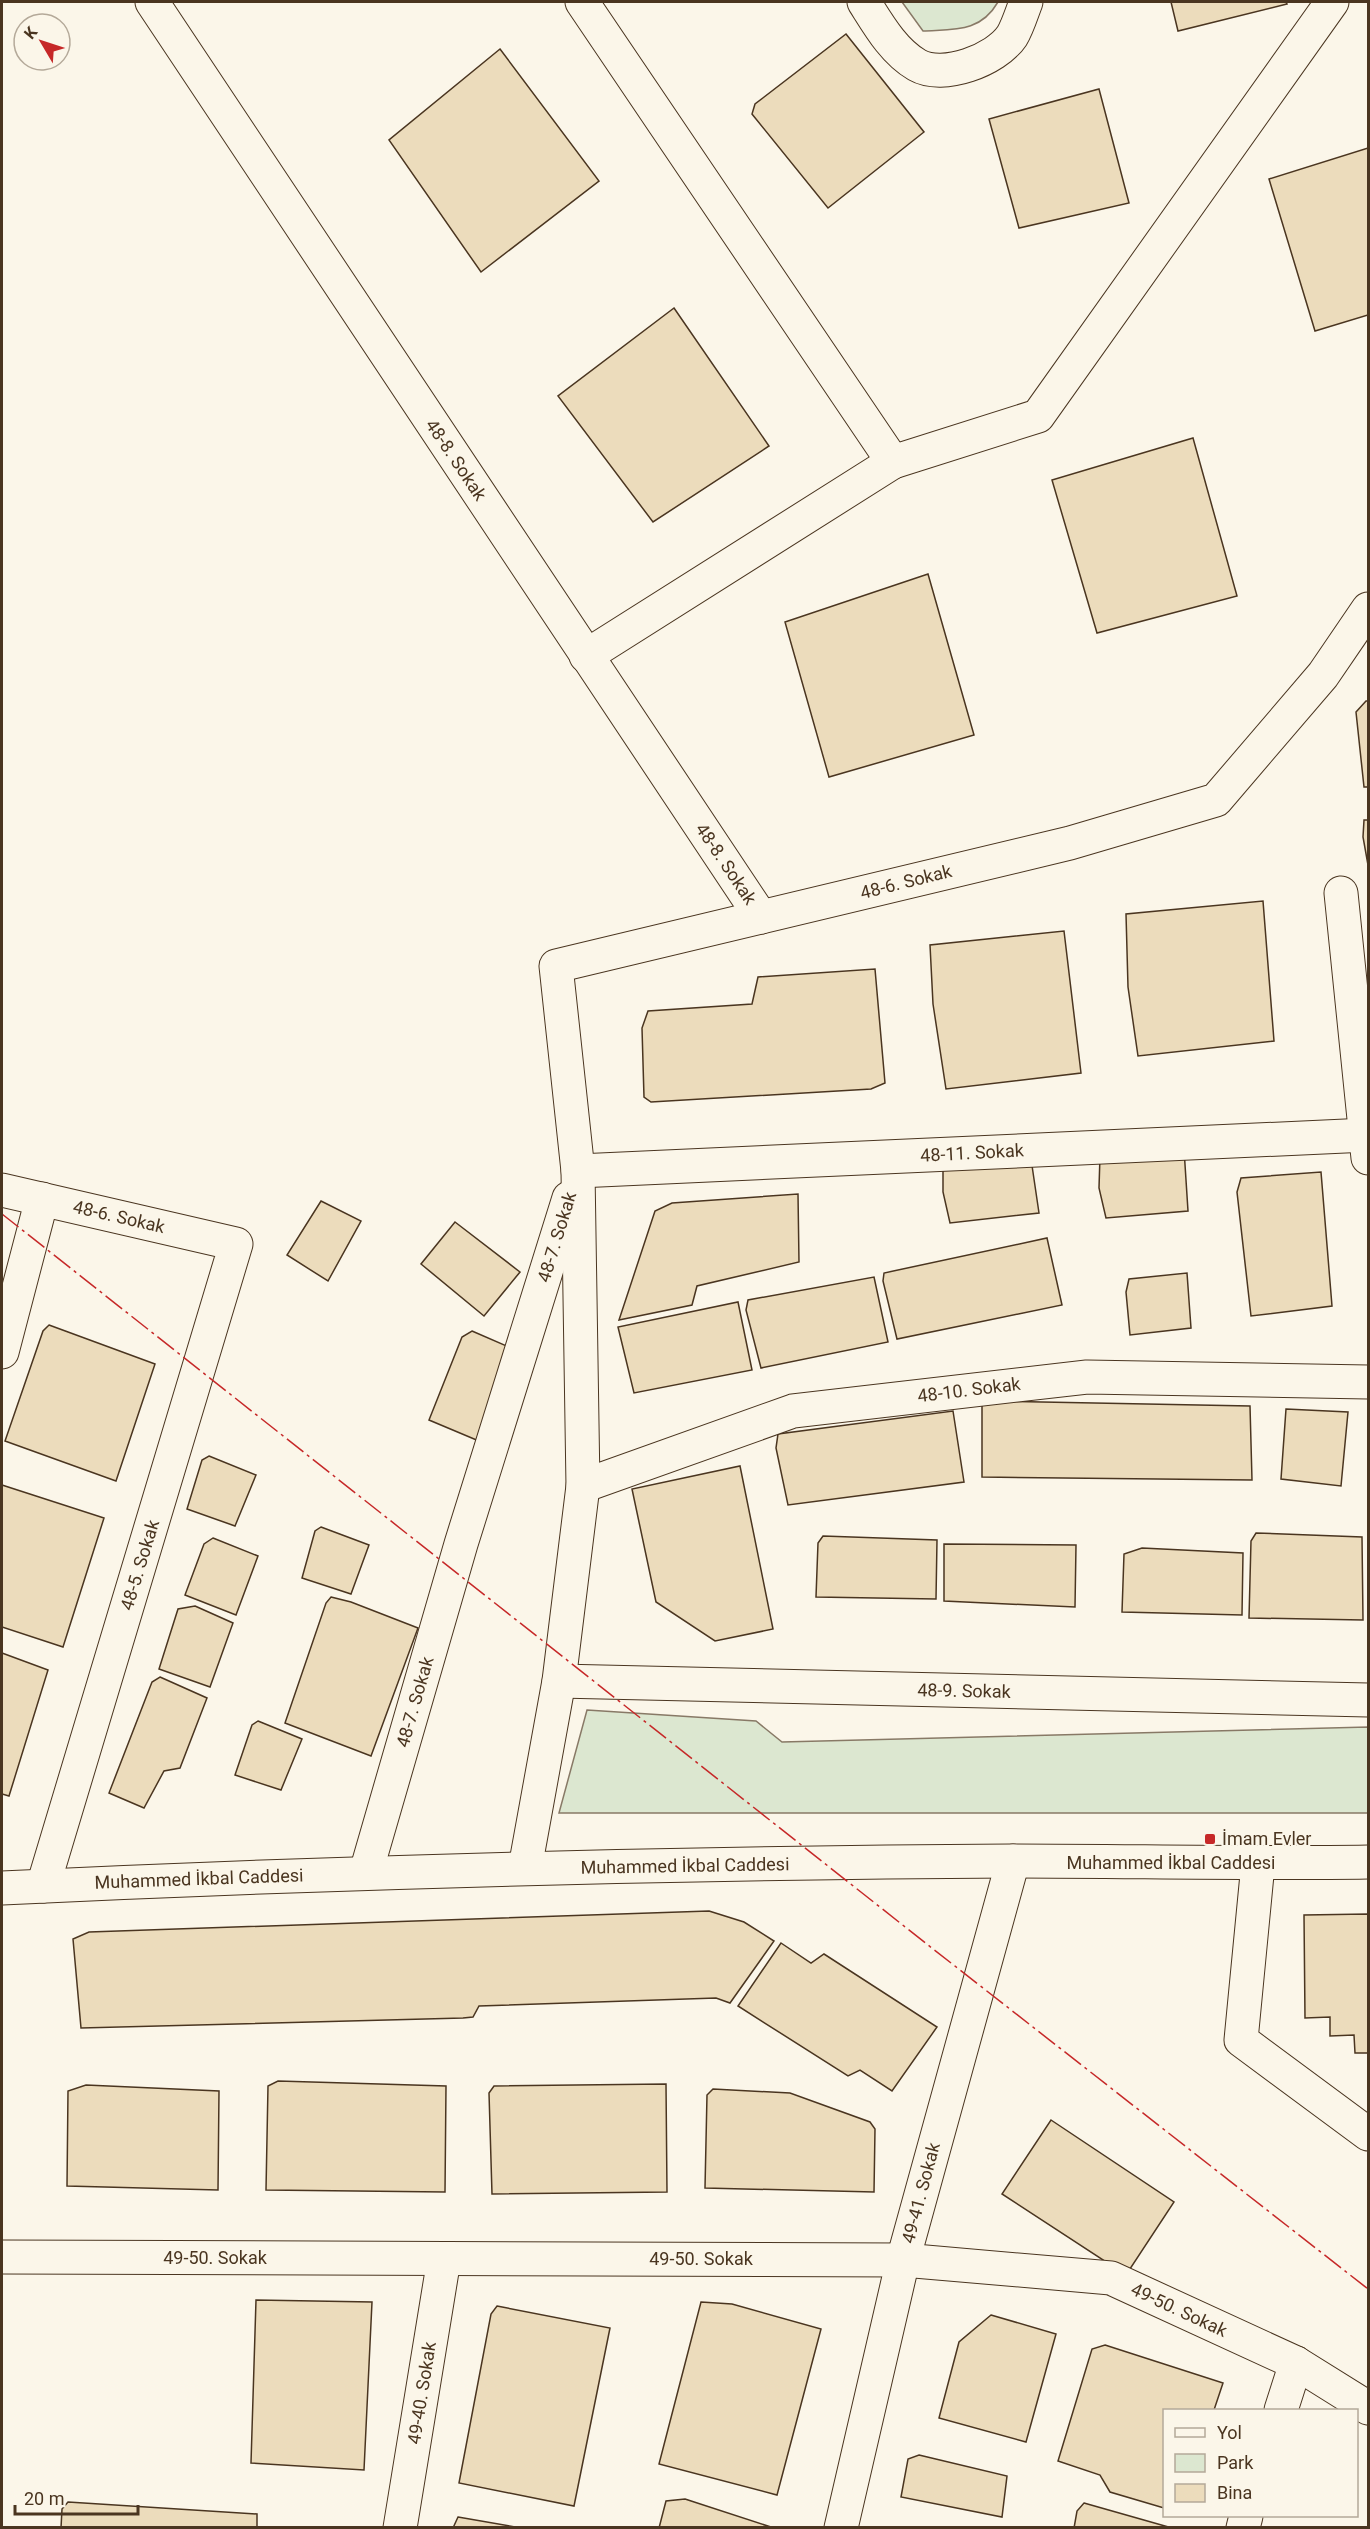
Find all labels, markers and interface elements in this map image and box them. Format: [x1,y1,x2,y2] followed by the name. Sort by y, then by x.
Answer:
[12,12,72,72] north arrow
[20,22,42,43] text: K
[422,415,492,505] street label: 48-8. Sokak
[692,819,762,909] street label: 48-8. Sokak
[858,860,955,903] street label: 48-6. Sokak
[920,1139,1025,1166] street label: 48-11. Sokak
[533,1188,580,1285] street label: 48-7. Sokak
[71,1196,168,1237] street label: 48-6. Sokak
[916,1373,1023,1406] street label: 48-10. Sokak
[116,1516,163,1613] street label: 48-5. Sokak
[392,1653,438,1750] street label: 48-7. Sokak
[917,1679,1012,1702] street label: 48-9. Sokak
[1222,1828,1311,1849] place label: İmam Evler
[1203,1832,1217,1846] marker: İmam Evler
[1067,1852,1275,1873] street label: Muhammed İkbal Caddesi
[580,1853,790,1878] street label: Muhammed İkbal Caddesi
[94,1864,304,1893] street label: Muhammed İkbal Caddesi
[897,2139,944,2246] street label: 49-41. Sokak
[163,2247,268,2268] street label: 49-50. Sokak
[649,2248,754,2269] street label: 49-50. Sokak
[1128,2278,1231,2341] street label: 49-50. Sokak
[403,2339,440,2446] street label: 49-40. Sokak
[1163,2409,1358,2517] legend
[1217,2422,1242,2443] text: Yol
[1217,2452,1254,2473] text: Park
[15,2478,138,2516] scale bar
[1217,2482,1252,2503] text: Bina
[24,2488,64,2509] text: 20 m

